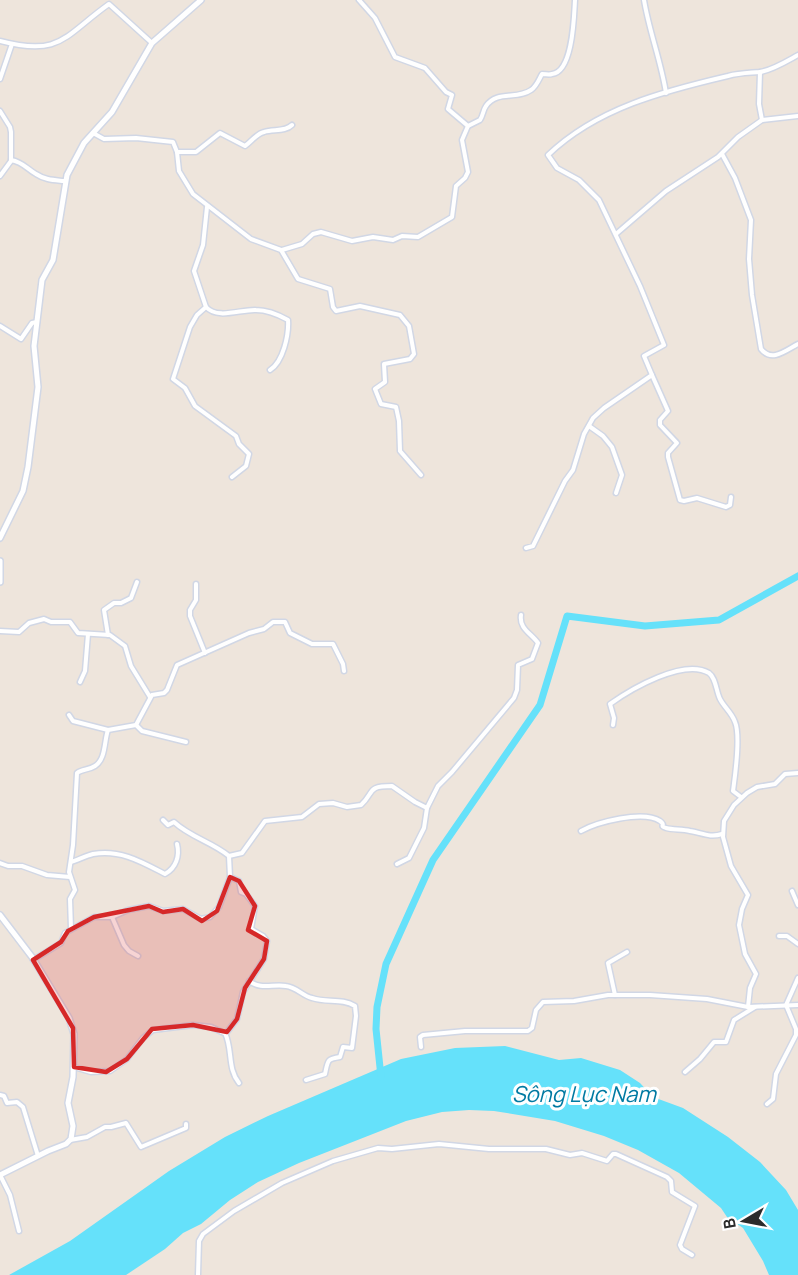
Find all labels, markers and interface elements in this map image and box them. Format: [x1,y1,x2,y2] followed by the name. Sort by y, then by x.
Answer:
[512,1079,657,1109] water label: Sông Lục Nam
[714,1191,774,1251] north arrow
[718,1217,741,1230] text: B

